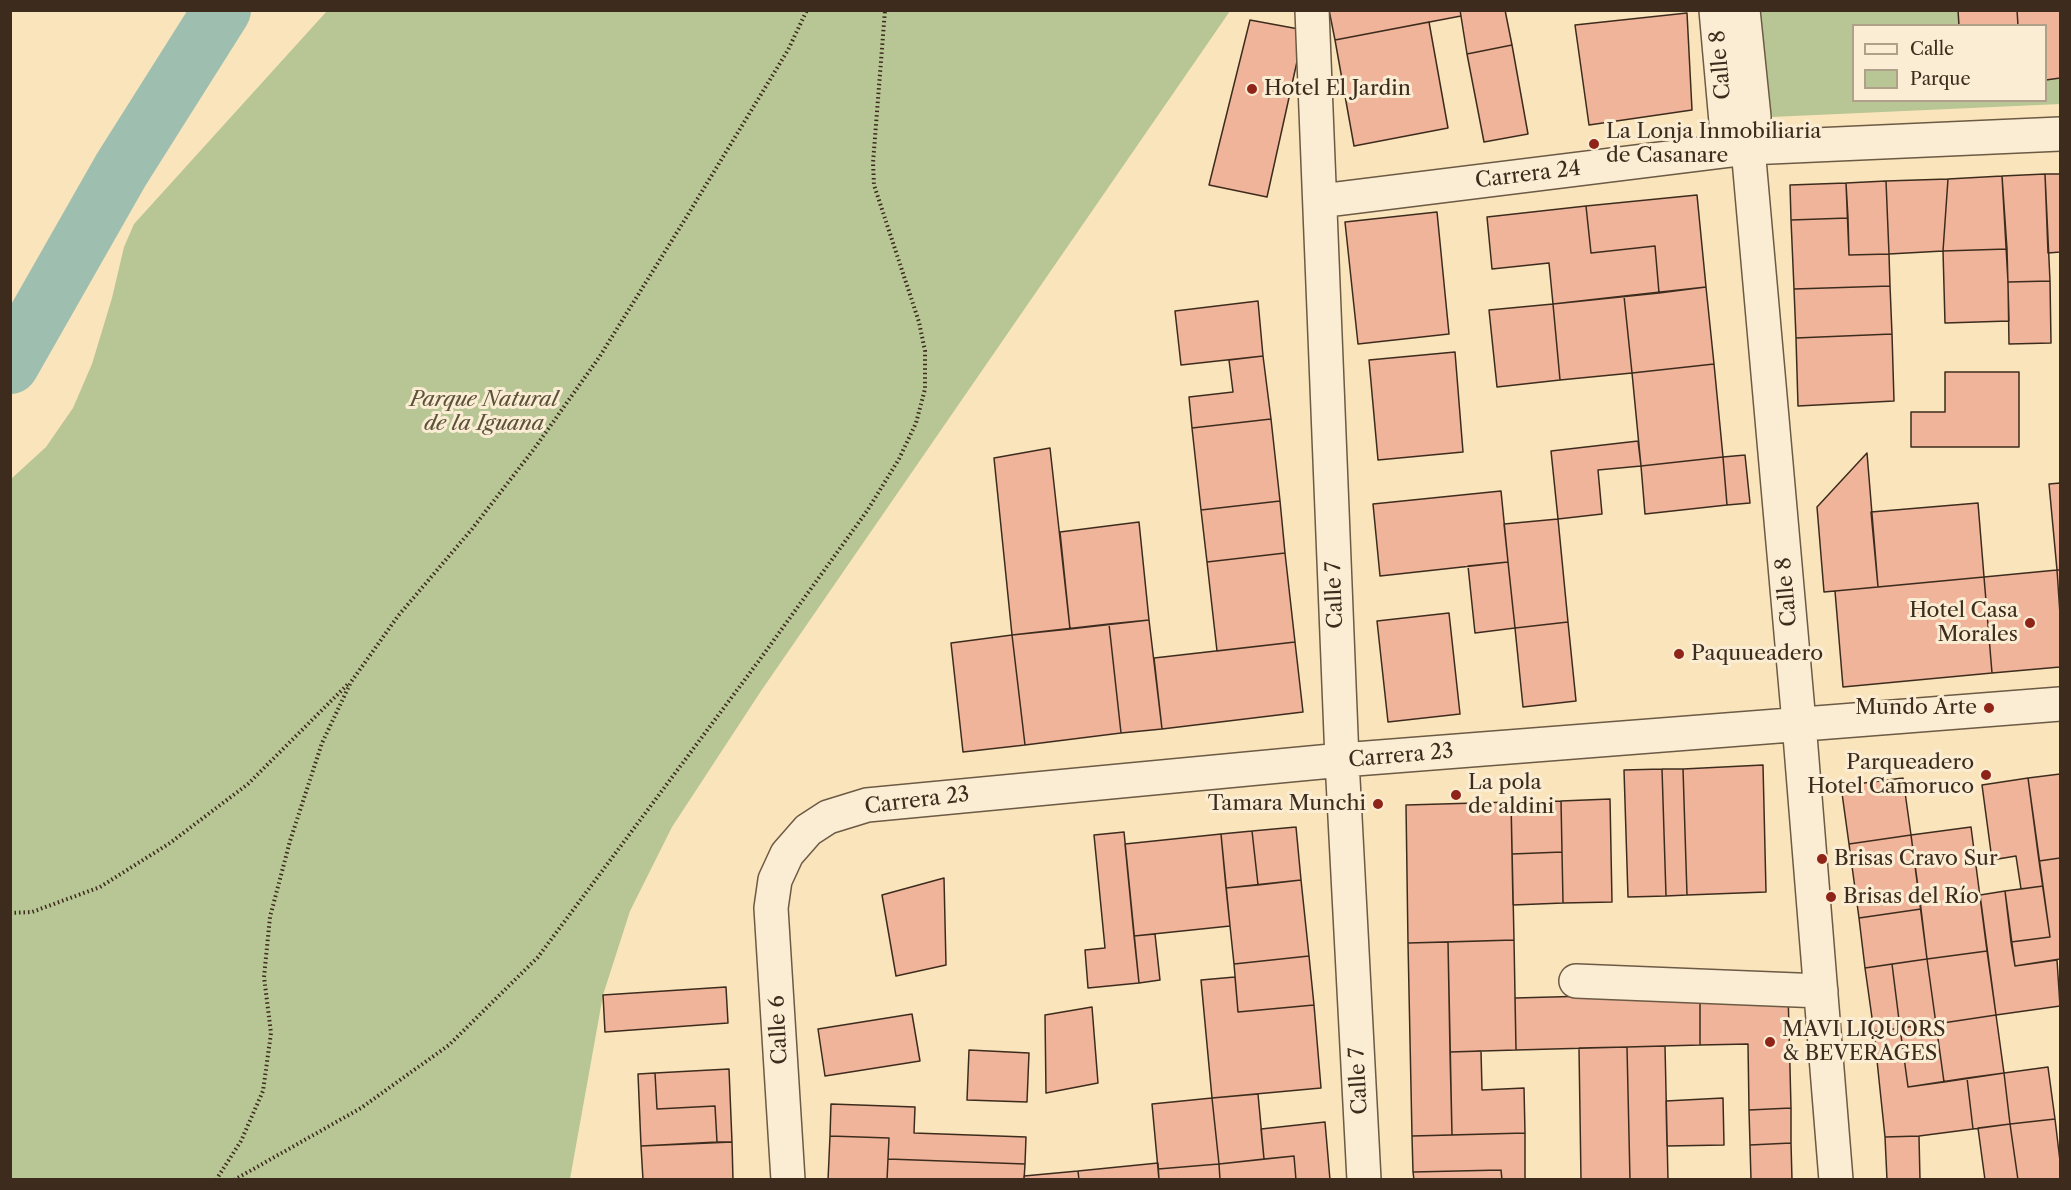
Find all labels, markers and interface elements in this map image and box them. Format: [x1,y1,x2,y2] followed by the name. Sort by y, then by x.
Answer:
[1852,24,2047,102] legend
[1705,29,1737,101] street label: Calle 8
[1910,38,1954,60] text: Calle
[1910,68,1971,90] text: Parque
[1264,76,1411,102] place label: Hotel El Jardin
[1245,82,1259,96] marker: Hotel El Jardin
[1606,119,1821,169] place label: La Lonja Inmobiliaria de Casanare
[1587,137,1601,151] marker: La Lonja Inmobiliaria de Casanare
[1474,156,1582,194] street label: Carrera 24
[410,387,558,437] park label: Parque Natural de la Iguana
[1771,556,1803,628] street label: Calle 8
[1321,561,1349,629] street label: Calle 7
[1909,598,2018,648] place label: Hotel Casa Morales
[2023,616,2037,630] marker: Hotel Casa Morales
[1691,641,1823,667] place label: Paquueadero
[1672,647,1686,661] marker: Paquueadero
[1855,695,1977,721] place label: Mundo Arte
[1982,701,1996,715] marker: Mundo Arte
[1347,739,1455,773] street label: Carrera 23
[1807,750,1974,800] place label: Parqueadero Hotel Camoruco
[1979,768,1993,782] marker: Parqueadero Hotel Camoruco
[1468,770,1554,820] place label: La pola de aldini
[863,782,971,820] street label: Carrera 23
[1449,788,1463,802] marker: La pola de aldini
[1208,791,1366,817] place label: Tamara Munchi
[1371,797,1385,811] marker: Tamara Munchi
[1834,846,1998,872] place label: Brisas Cravo Sur
[1815,852,1829,866] marker: Brisas Cravo Sur
[1843,884,1979,910] place label: Brisas del Río
[1824,890,1838,904] marker: Brisas del Río
[765,995,793,1065] street label: Calle 6
[1782,1017,1946,1067] place label: MAVI LIQUORS & BEVERAGES
[1763,1035,1777,1049] marker: MAVI LIQUORS & BEVERAGES
[1345,1047,1373,1115] street label: Calle 7

